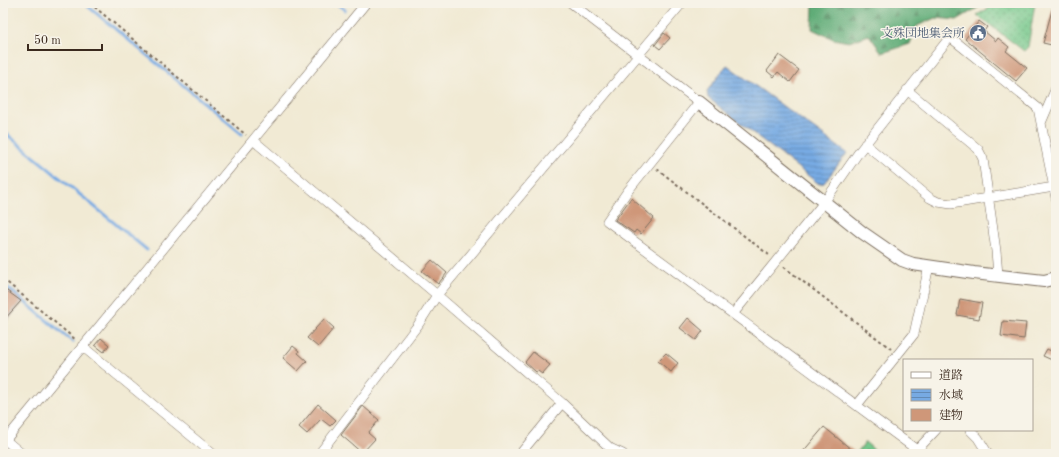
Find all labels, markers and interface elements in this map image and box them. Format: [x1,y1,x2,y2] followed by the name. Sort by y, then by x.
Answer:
[968,23,988,43] public building icon: 文殊団地集会所
[28,26,102,52] scale bar
[881,26,965,40] place label: 文殊団地集会所
[34,34,61,47] text: 50 m
[903,359,1033,431] legend
[939,368,963,382] text: 道路
[939,388,963,402] text: 水域
[939,408,963,422] text: 建物

